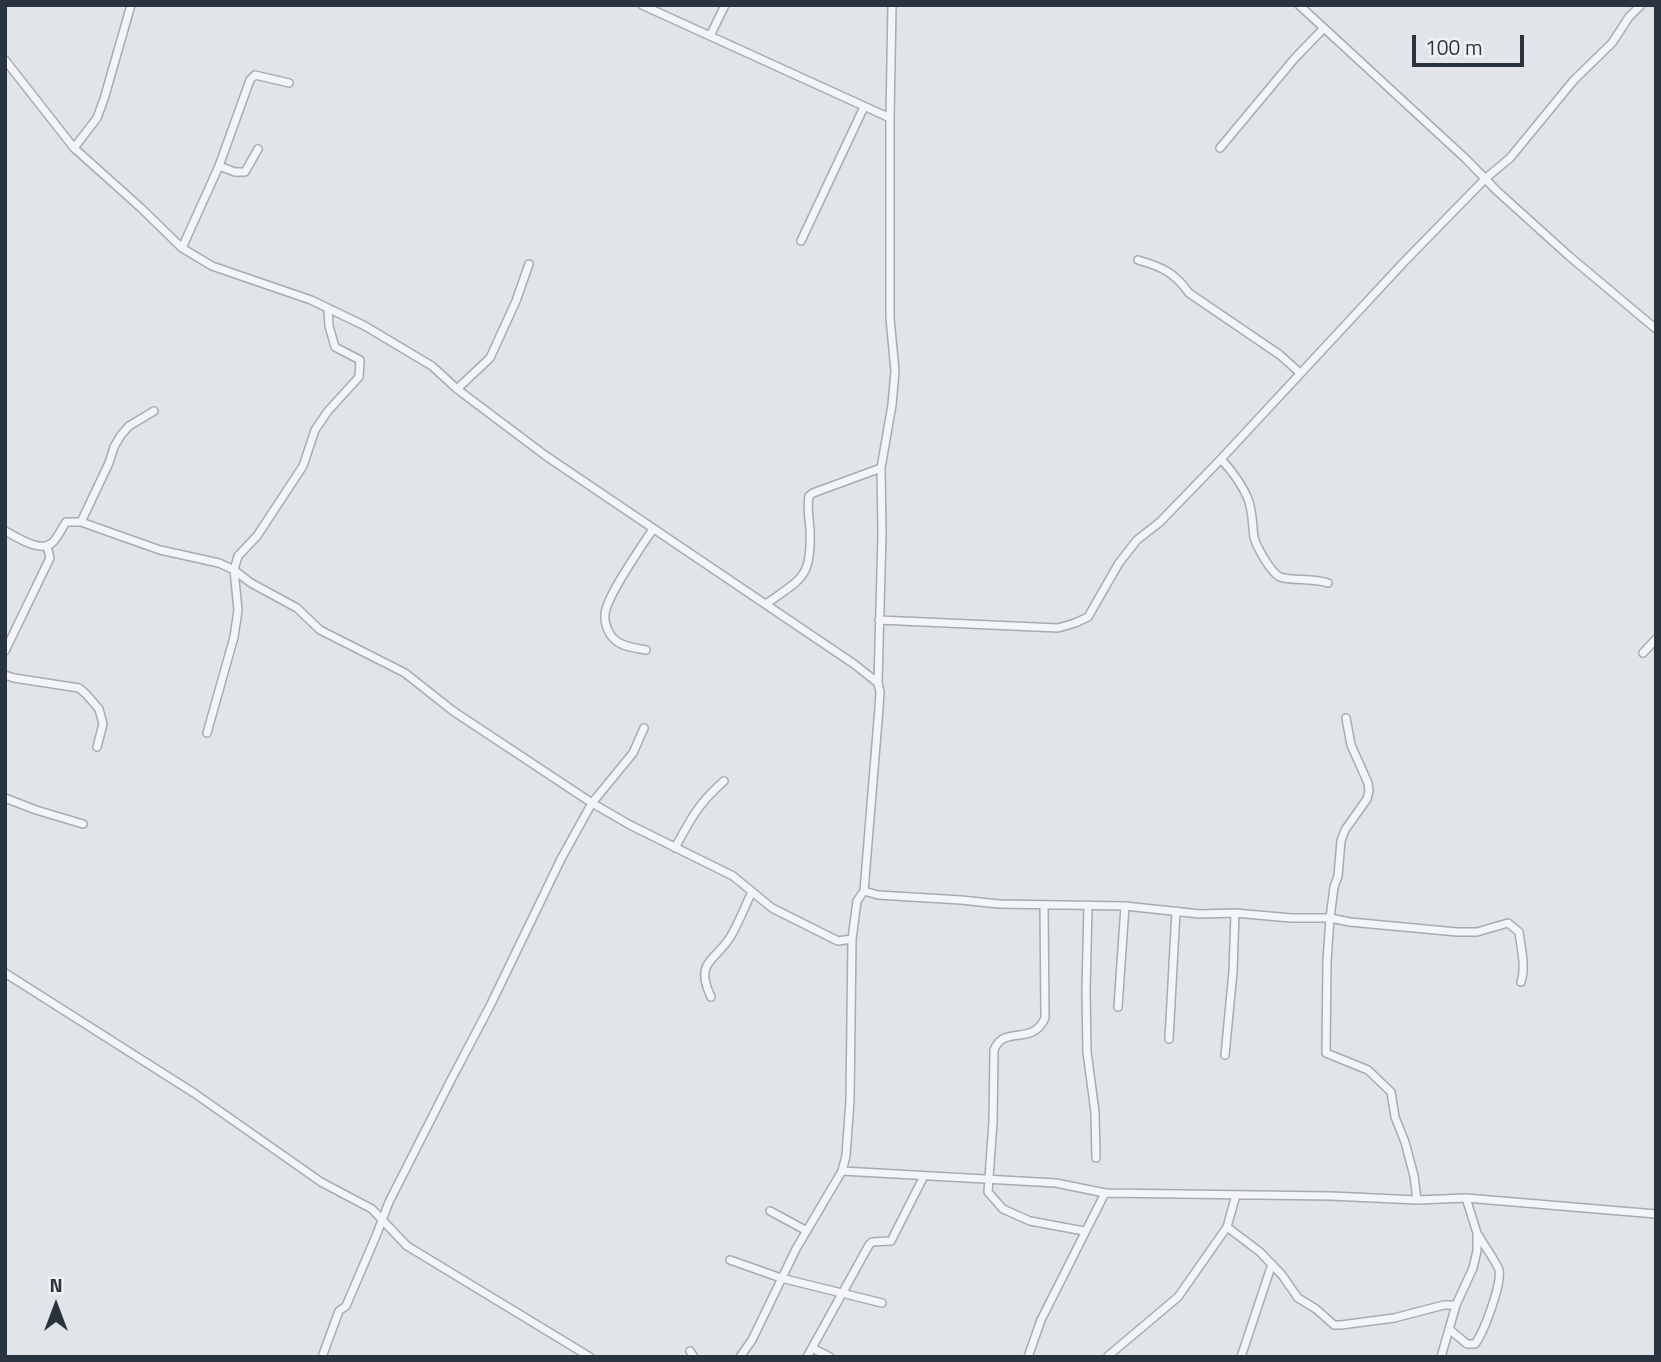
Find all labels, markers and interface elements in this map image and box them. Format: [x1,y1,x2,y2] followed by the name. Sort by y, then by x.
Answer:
[1416,21,1528,65] scale bar
[1425,31,1482,63] text: 100 m
[49,1270,63,1299] text: N
[21,1271,91,1341] north arrow

